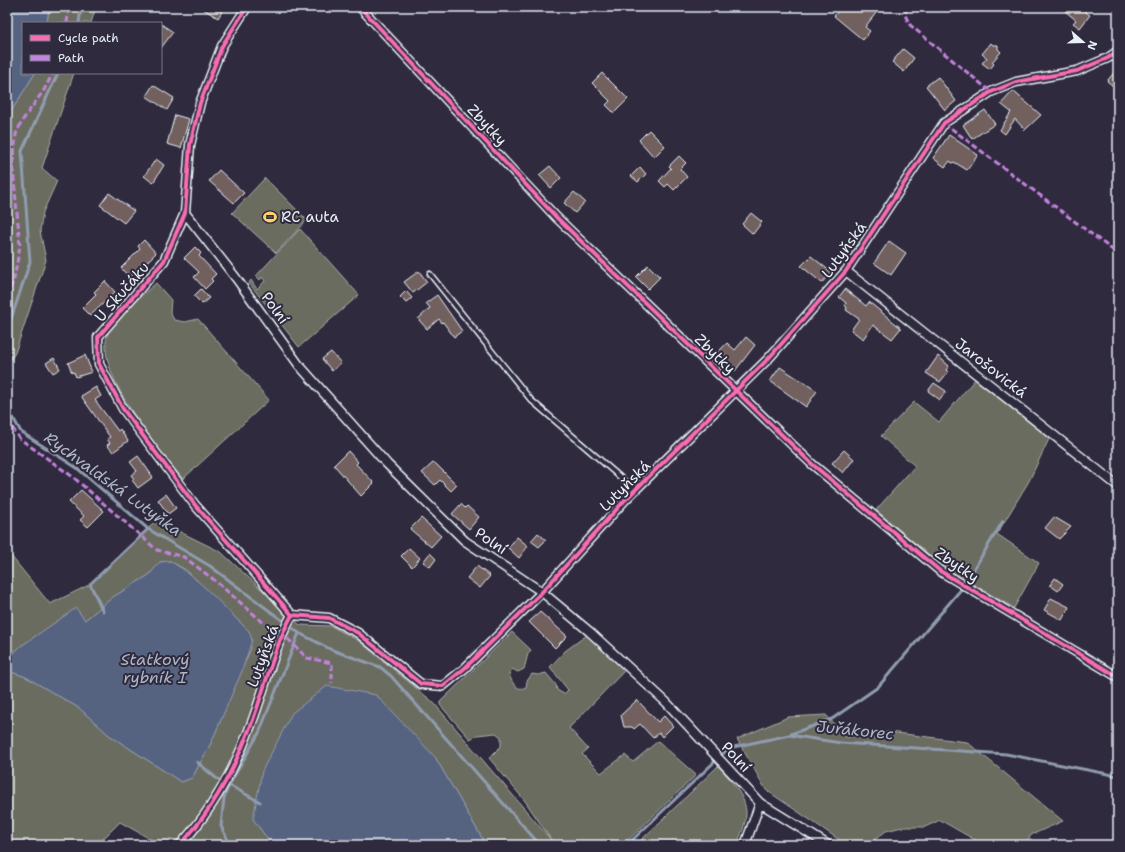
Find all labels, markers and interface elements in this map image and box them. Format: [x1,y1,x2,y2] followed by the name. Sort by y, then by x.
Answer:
[22,22,162,74] legend
[1063,22,1103,62] north arrow
[58,30,119,46] text: Cycle path
[1083,39,1100,52] text: N
[58,50,84,66] text: Path
[463,100,511,150] street label: Zbytky
[281,207,339,227] place label: RC auta
[262,209,278,225] sports icon: RC auta
[817,217,872,282] street label: Lutyňská
[90,258,154,326] street label: U Skučáku
[257,288,294,329] street label: Polní
[690,330,740,378] street label: Zbytky
[951,334,1032,403] street label: Jarošovická
[40,427,186,541] water label: Rychvaldská Lutyňka
[595,456,655,516] street label: Lutyňská
[471,523,512,559] street label: Polní
[931,543,983,587] street label: Zbytky
[243,622,284,690] street label: Lutyňská
[121,649,189,688] water label: Statkový rybník I
[815,716,895,744] water label: Juřákorec
[717,737,756,777] street label: Polní

